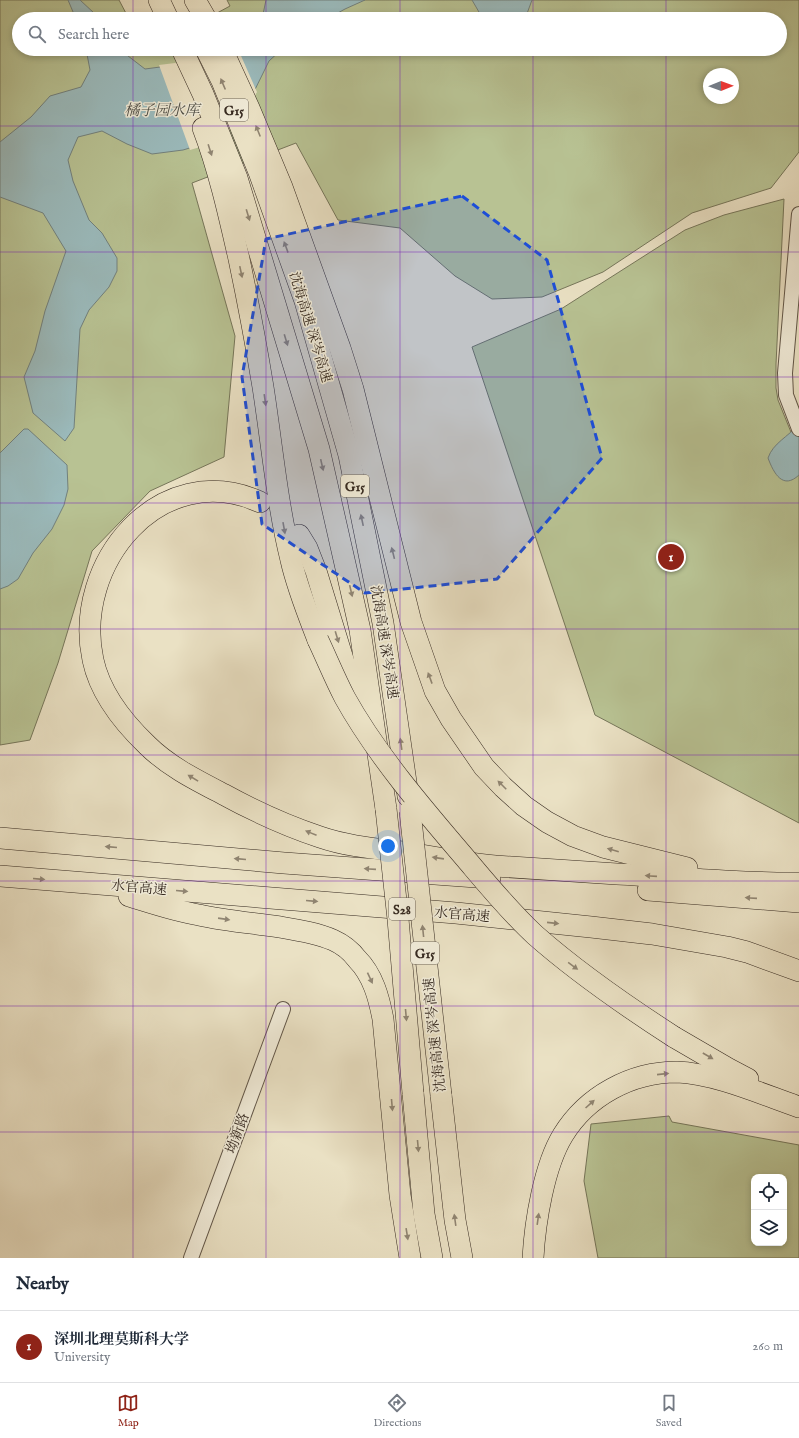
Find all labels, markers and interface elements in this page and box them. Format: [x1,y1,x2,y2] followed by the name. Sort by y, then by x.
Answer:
[12,12,787,56] search box
[26,23,48,45] icon: search
[58,25,129,44] text: Search here
[703,68,739,104] north arrow
[220,79,226,90] one-way arrow
[220,99,248,121] road number: G15
[124,101,202,120] water label: 橘子园水库
[255,124,261,136] one-way arrow
[207,144,213,156] one-way arrow
[245,210,251,222] one-way arrow
[282,240,288,252] one-way arrow
[239,266,245,278] one-way arrow
[285,270,335,385] street label: 沈海高速 深岑高速
[283,334,289,346] one-way arrow
[262,394,268,406] one-way arrow
[319,459,325,471] one-way arrow
[341,475,369,497] road number: G15
[359,514,365,526] one-way arrow
[282,522,288,534] one-way arrow
[658,542,684,572] pin: 1
[390,547,396,559] one-way arrow
[366,584,402,700] street label: 沈海高速 深岑高速
[348,585,354,598] one-way arrow
[334,631,340,643] one-way arrow
[427,671,433,683] one-way arrow
[398,738,404,750] one-way arrow
[187,775,199,782] one-way arrow
[497,780,507,790] one-way arrow
[304,830,316,836] one-way arrow
[378,836,398,856] your location
[105,844,117,851] one-way arrow
[607,846,619,852] one-way arrow
[234,855,246,862] one-way arrow
[432,855,444,861] one-way arrow
[364,866,376,873] one-way arrow
[645,872,657,879] one-way arrow
[33,876,45,883] one-way arrow
[110,877,168,899] street label: 水官高速
[176,888,188,894] one-way arrow
[745,894,757,901] one-way arrow
[306,898,318,905] one-way arrow
[389,898,415,920] road number: S28
[433,904,491,926] street label: 水官高速
[217,916,230,922] one-way arrow
[547,920,559,926] one-way arrow
[420,925,426,937] one-way arrow
[411,942,439,964] road number: G15
[567,962,578,970] one-way arrow
[367,972,373,984] one-way arrow
[420,977,450,1093] street label: 沈海高速 深岑高速
[403,1009,410,1021] one-way arrow
[702,1053,714,1060] one-way arrow
[657,1070,669,1077] one-way arrow
[388,1099,395,1111] one-way arrow
[585,1099,595,1108] one-way arrow
[222,1111,254,1156] street label: 坳新路
[414,1140,421,1152] one-way arrow
[751,1174,787,1246] map controls
[751,1174,787,1210] button: locate
[751,1210,787,1246] button: layers
[452,1213,458,1226] one-way arrow
[535,1213,541,1225] one-way arrow
[404,1228,410,1241] one-way arrow
[16,1274,69,1295] text: Nearby
[54,1330,189,1349] text: 深圳北理莫斯科大学
[27,1338,31,1355] text: 1
[752,1338,783,1355] text: 260 m
[54,1349,110,1366] text: University
[117,1392,139,1430] tab: Map
[374,1392,421,1430] tab: Directions
[656,1392,682,1430] tab: Saved

